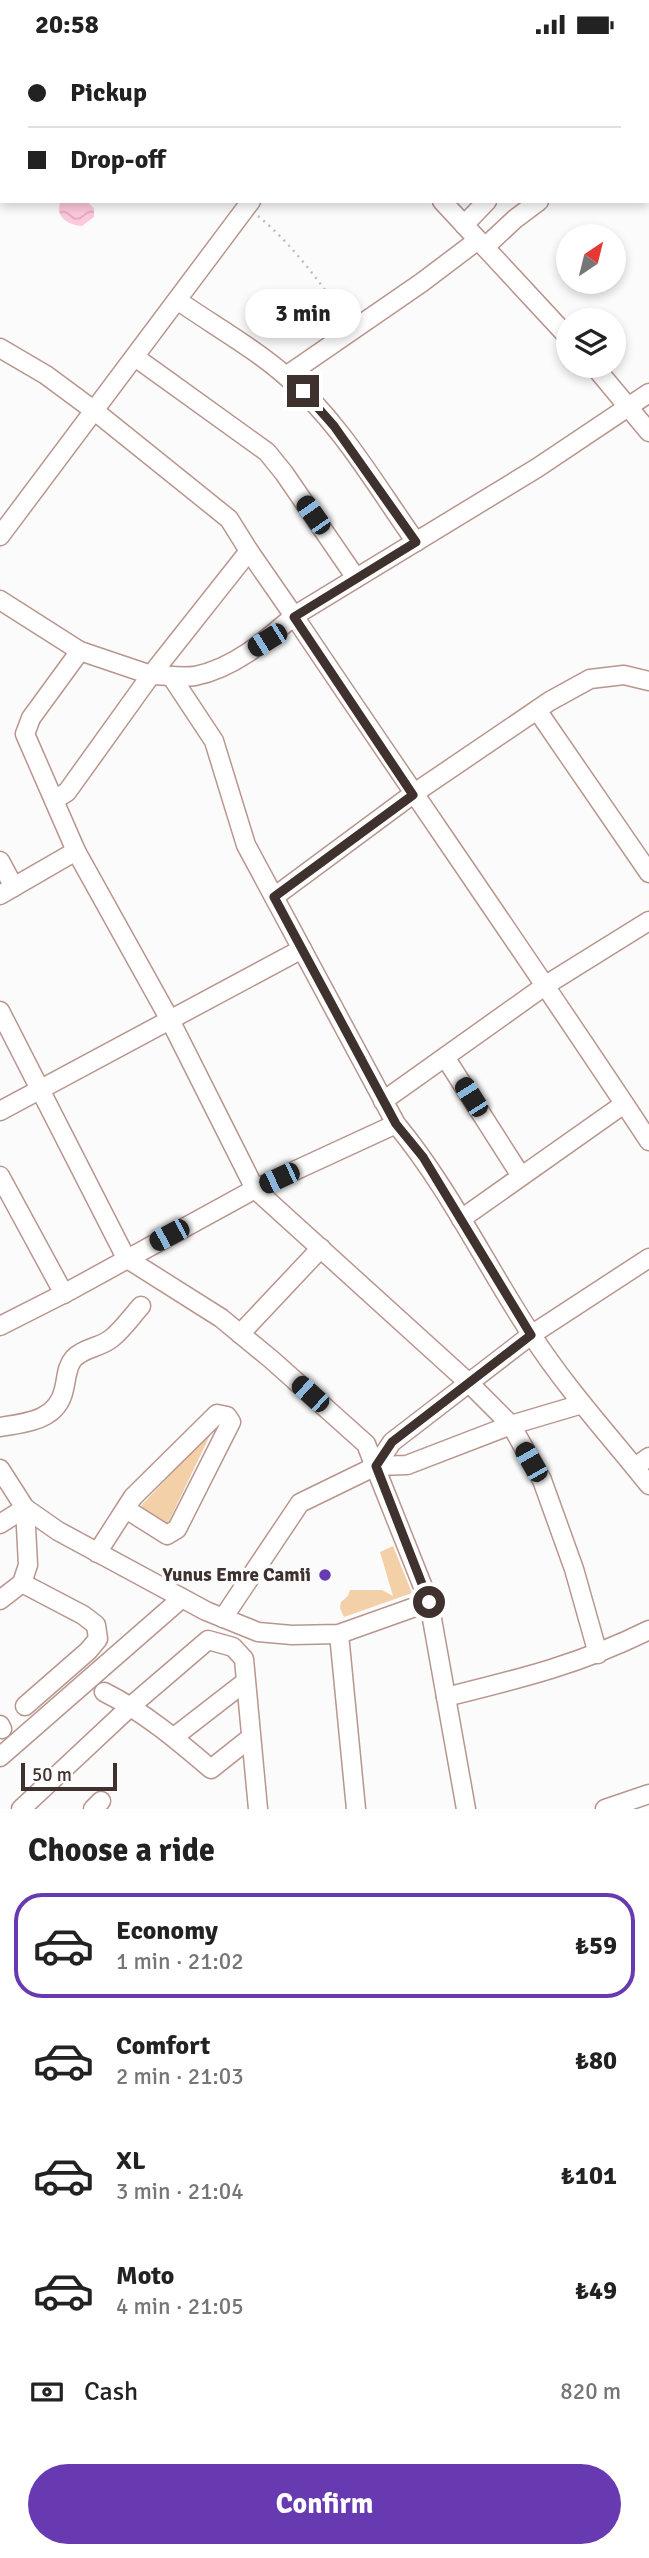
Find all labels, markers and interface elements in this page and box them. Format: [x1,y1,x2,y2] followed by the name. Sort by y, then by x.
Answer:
[35,9,99,41] text: 20:58
[70,77,147,109] text: Pickup
[70,144,166,176] text: Drop-off
[556,224,626,294] north arrow
[556,224,626,378] map controls
[245,289,361,339] callout: 3 min
[275,299,331,328] text: 3 min
[556,308,626,378] button: layers
[287,375,319,407] route end
[293,492,334,538] car
[244,620,291,660] car
[451,1074,492,1120] car
[256,1160,303,1196] car
[146,1216,193,1254] car
[288,1372,333,1416] car
[512,1439,551,1485] car
[162,1563,311,1587] place label: Yunus Emre Camii
[317,1567,333,1583] marker: Yunus Emre Camii
[413,1586,445,1618] route start
[21,1760,117,1792] scale bar
[32,1763,72,1787] text: 50 m
[28,1831,215,1870] text: Choose a ride
[32,1914,95,1977] icon: car
[116,1915,218,1947] text: Economy
[575,1930,617,1962] text: ₺59
[116,1947,244,1976] text: 1 min · 21:02
[32,2029,95,2092] icon: car
[116,2030,210,2062] text: Comfort
[575,2045,617,2077] text: ₺80
[116,2062,244,2091] text: 2 min · 21:03
[32,2144,95,2207] icon: car
[116,2145,146,2177] text: XL
[561,2160,617,2192] text: ₺101
[116,2177,244,2206] text: 3 min · 21:04
[32,2259,95,2322] icon: car
[116,2260,174,2292] text: Moto
[575,2275,617,2307] text: ₺49
[116,2292,244,2321] text: 4 min · 21:05
[28,2373,66,2411] icon: cash
[84,2376,138,2408] text: Cash
[560,2377,621,2406] text: 820 m
[28,2464,621,2544] button: Confirm

